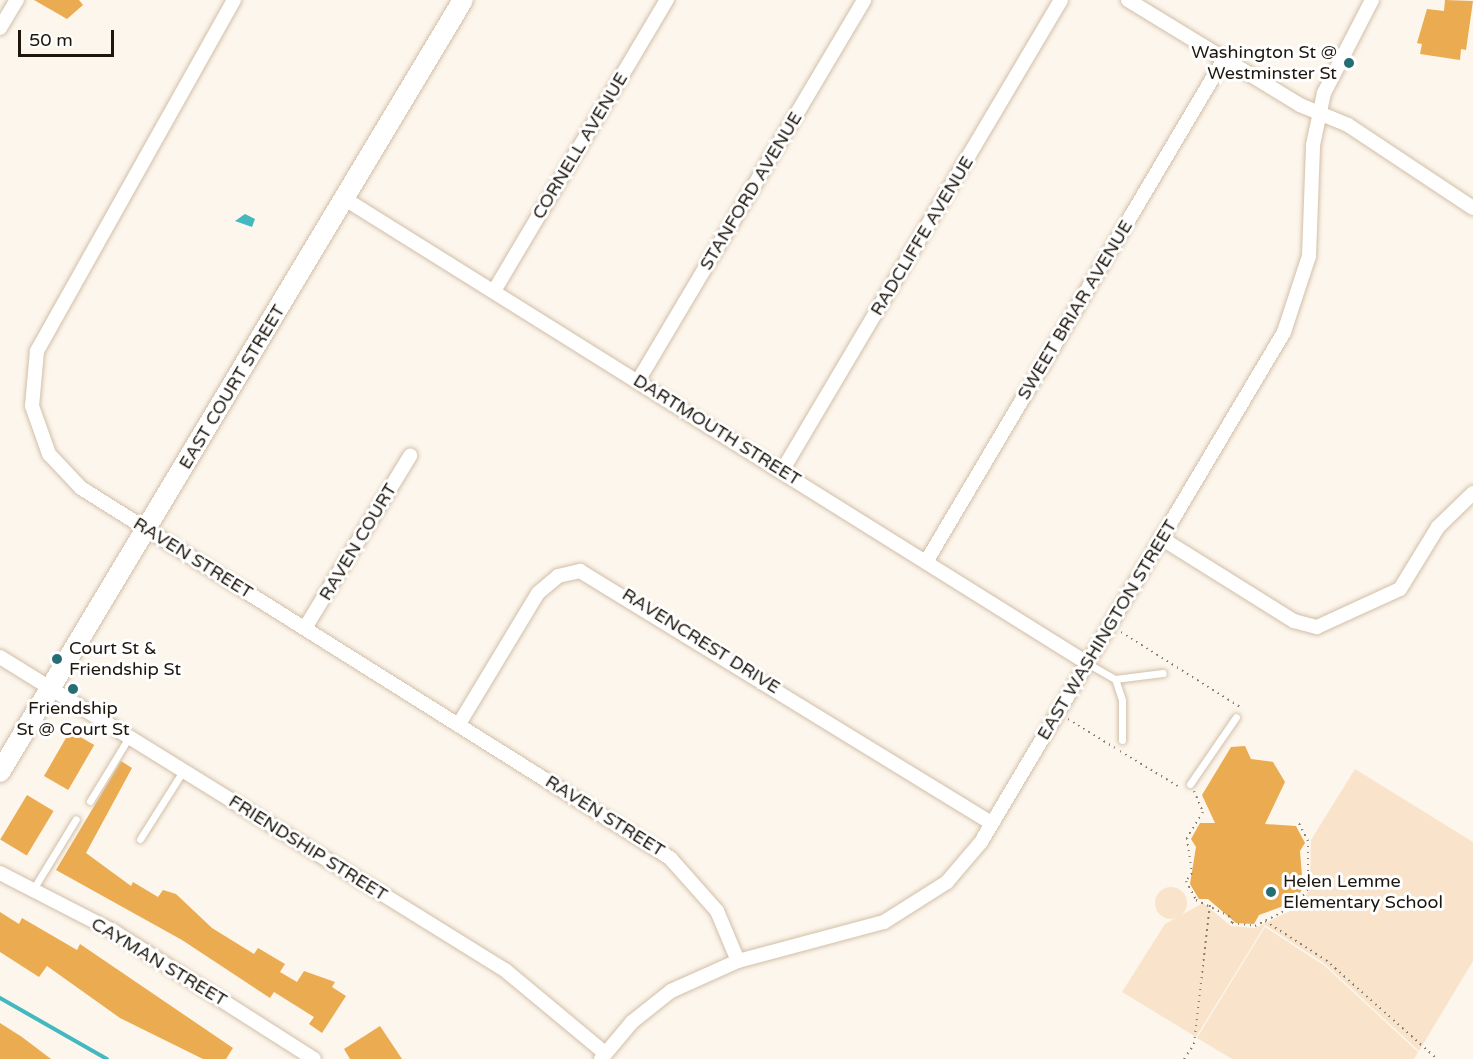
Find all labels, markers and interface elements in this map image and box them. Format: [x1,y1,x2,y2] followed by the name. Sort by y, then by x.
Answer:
[21,18,117,56] scale bar
[29,29,73,51] text: 50 m
[1191,42,1337,84] place label: Washington St @ Westminster St
[1342,56,1356,70] marker: Washington St @ Westminster St
[528,69,632,223] street label: CORNELL AVENUE
[695,108,807,274] street label: STANFORD AVENUE
[866,152,978,320] street label: RADCLIFFE AVENUE
[1013,216,1137,404] street label: SWEET BRIAR AVENUE
[174,301,290,473] street label: EAST COURT STREET
[629,370,805,490] street label: DARTMOUTH STREET
[315,480,401,604] street label: RAVEN COURT
[129,513,257,603] street label: RAVEN STREET
[1033,516,1181,744] street label: EAST WASHINGTON STREET
[618,584,784,698] street label: RAVENCREST DRIVE
[69,638,181,680] place label: Court St & Friendship St
[50,652,64,666] marker: Court St & Friendship St
[66,682,80,696] marker: Friendship St @ Court St
[16,698,130,740] place label: Friendship St @ Court St
[541,771,669,861] street label: RAVEN STREET
[225,790,391,906] street label: FRIENDSHIP STREET
[1283,871,1443,914] place label: Helen Lemme Elementary School
[1264,885,1278,899] marker: Helen Lemme Elementary School
[87,913,231,1011] street label: CAYMAN STREET

